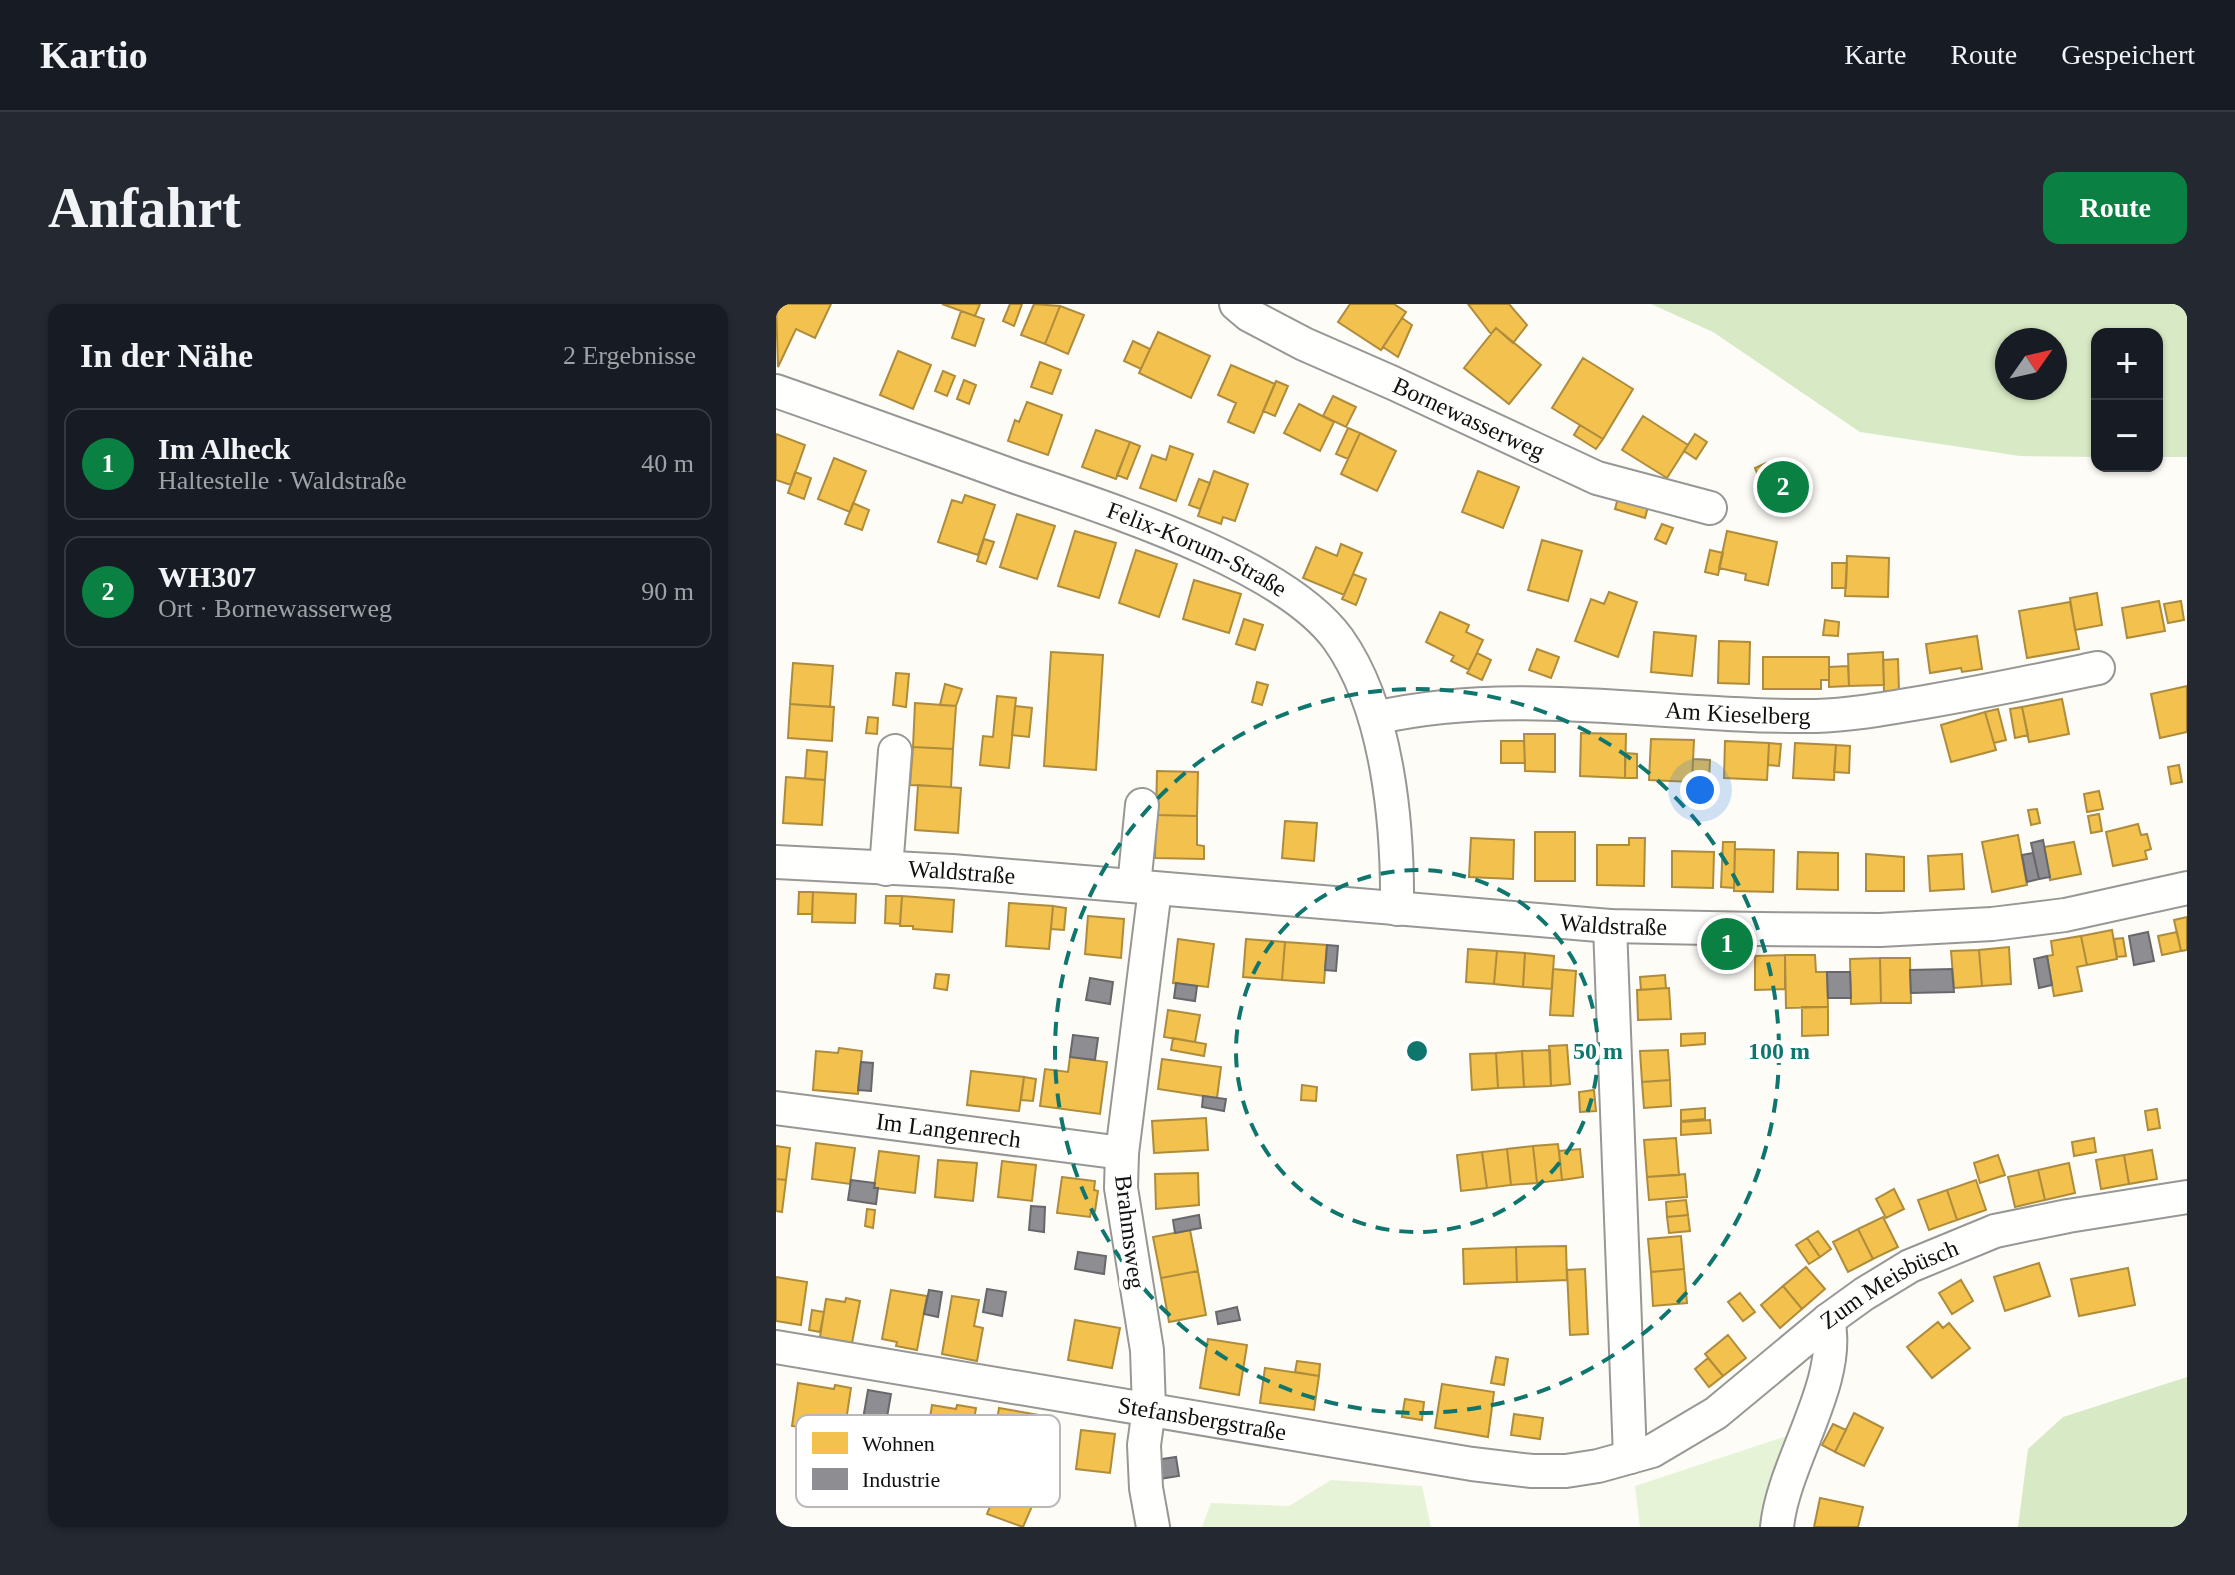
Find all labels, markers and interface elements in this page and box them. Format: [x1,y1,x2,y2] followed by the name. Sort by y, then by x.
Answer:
[40,34,148,76] text: Kartio
[1844,39,1906,70] text: Karte
[1950,39,2017,70] text: Route
[2061,39,2195,70] text: Gespeichert
[2043,172,2187,244] button: Route
[48,177,241,239] text: Anfahrt
[1995,328,2067,400] north arrow
[2091,328,2163,472] map controls
[2091,328,2163,400] button: +
[80,337,253,374] text: In der Nähe
[563,341,696,370] text: 2 Ergebnisse
[1389,372,1549,465] street label: Bornewasserweg
[2091,400,2163,472] button: −
[158,432,291,465] text: Im Alheck
[102,449,115,478] text: 1
[641,449,694,478] text: 40 m
[1757,457,1809,517] pin: 2
[158,466,407,495] text: Haltestelle · Waldstraße
[1103,497,1292,602] street label: Felix-Korum-Straße
[158,560,256,593] text: WH307
[102,577,115,606] text: 2
[641,577,694,606] text: 90 m
[158,594,392,623] text: Ort · Bornewasserweg
[1664,697,1810,729] street label: Am Kieselberg
[1680,770,1720,810] your location
[907,856,1016,889] street label: Waldstraße
[1559,909,1667,940] street label: Waldstraße
[1701,914,1753,974] pin: 1
[1403,1037,1431,1065] centre of rings
[1573,1038,1623,1064] text: 50 m
[1748,1038,1810,1064] text: 100 m
[874,1108,1023,1153] street label: Im Langenrech
[1110,1174,1150,1290] street label: Brahmsweg
[1815,1235,1962,1334] street label: Zum Meisbüsch
[1116,1392,1288,1446] street label: Stefansbergstraße
[796,1415,1060,1507] legend
[862,1431,935,1456] text: Wohnen
[862,1467,940,1492] text: Industrie

